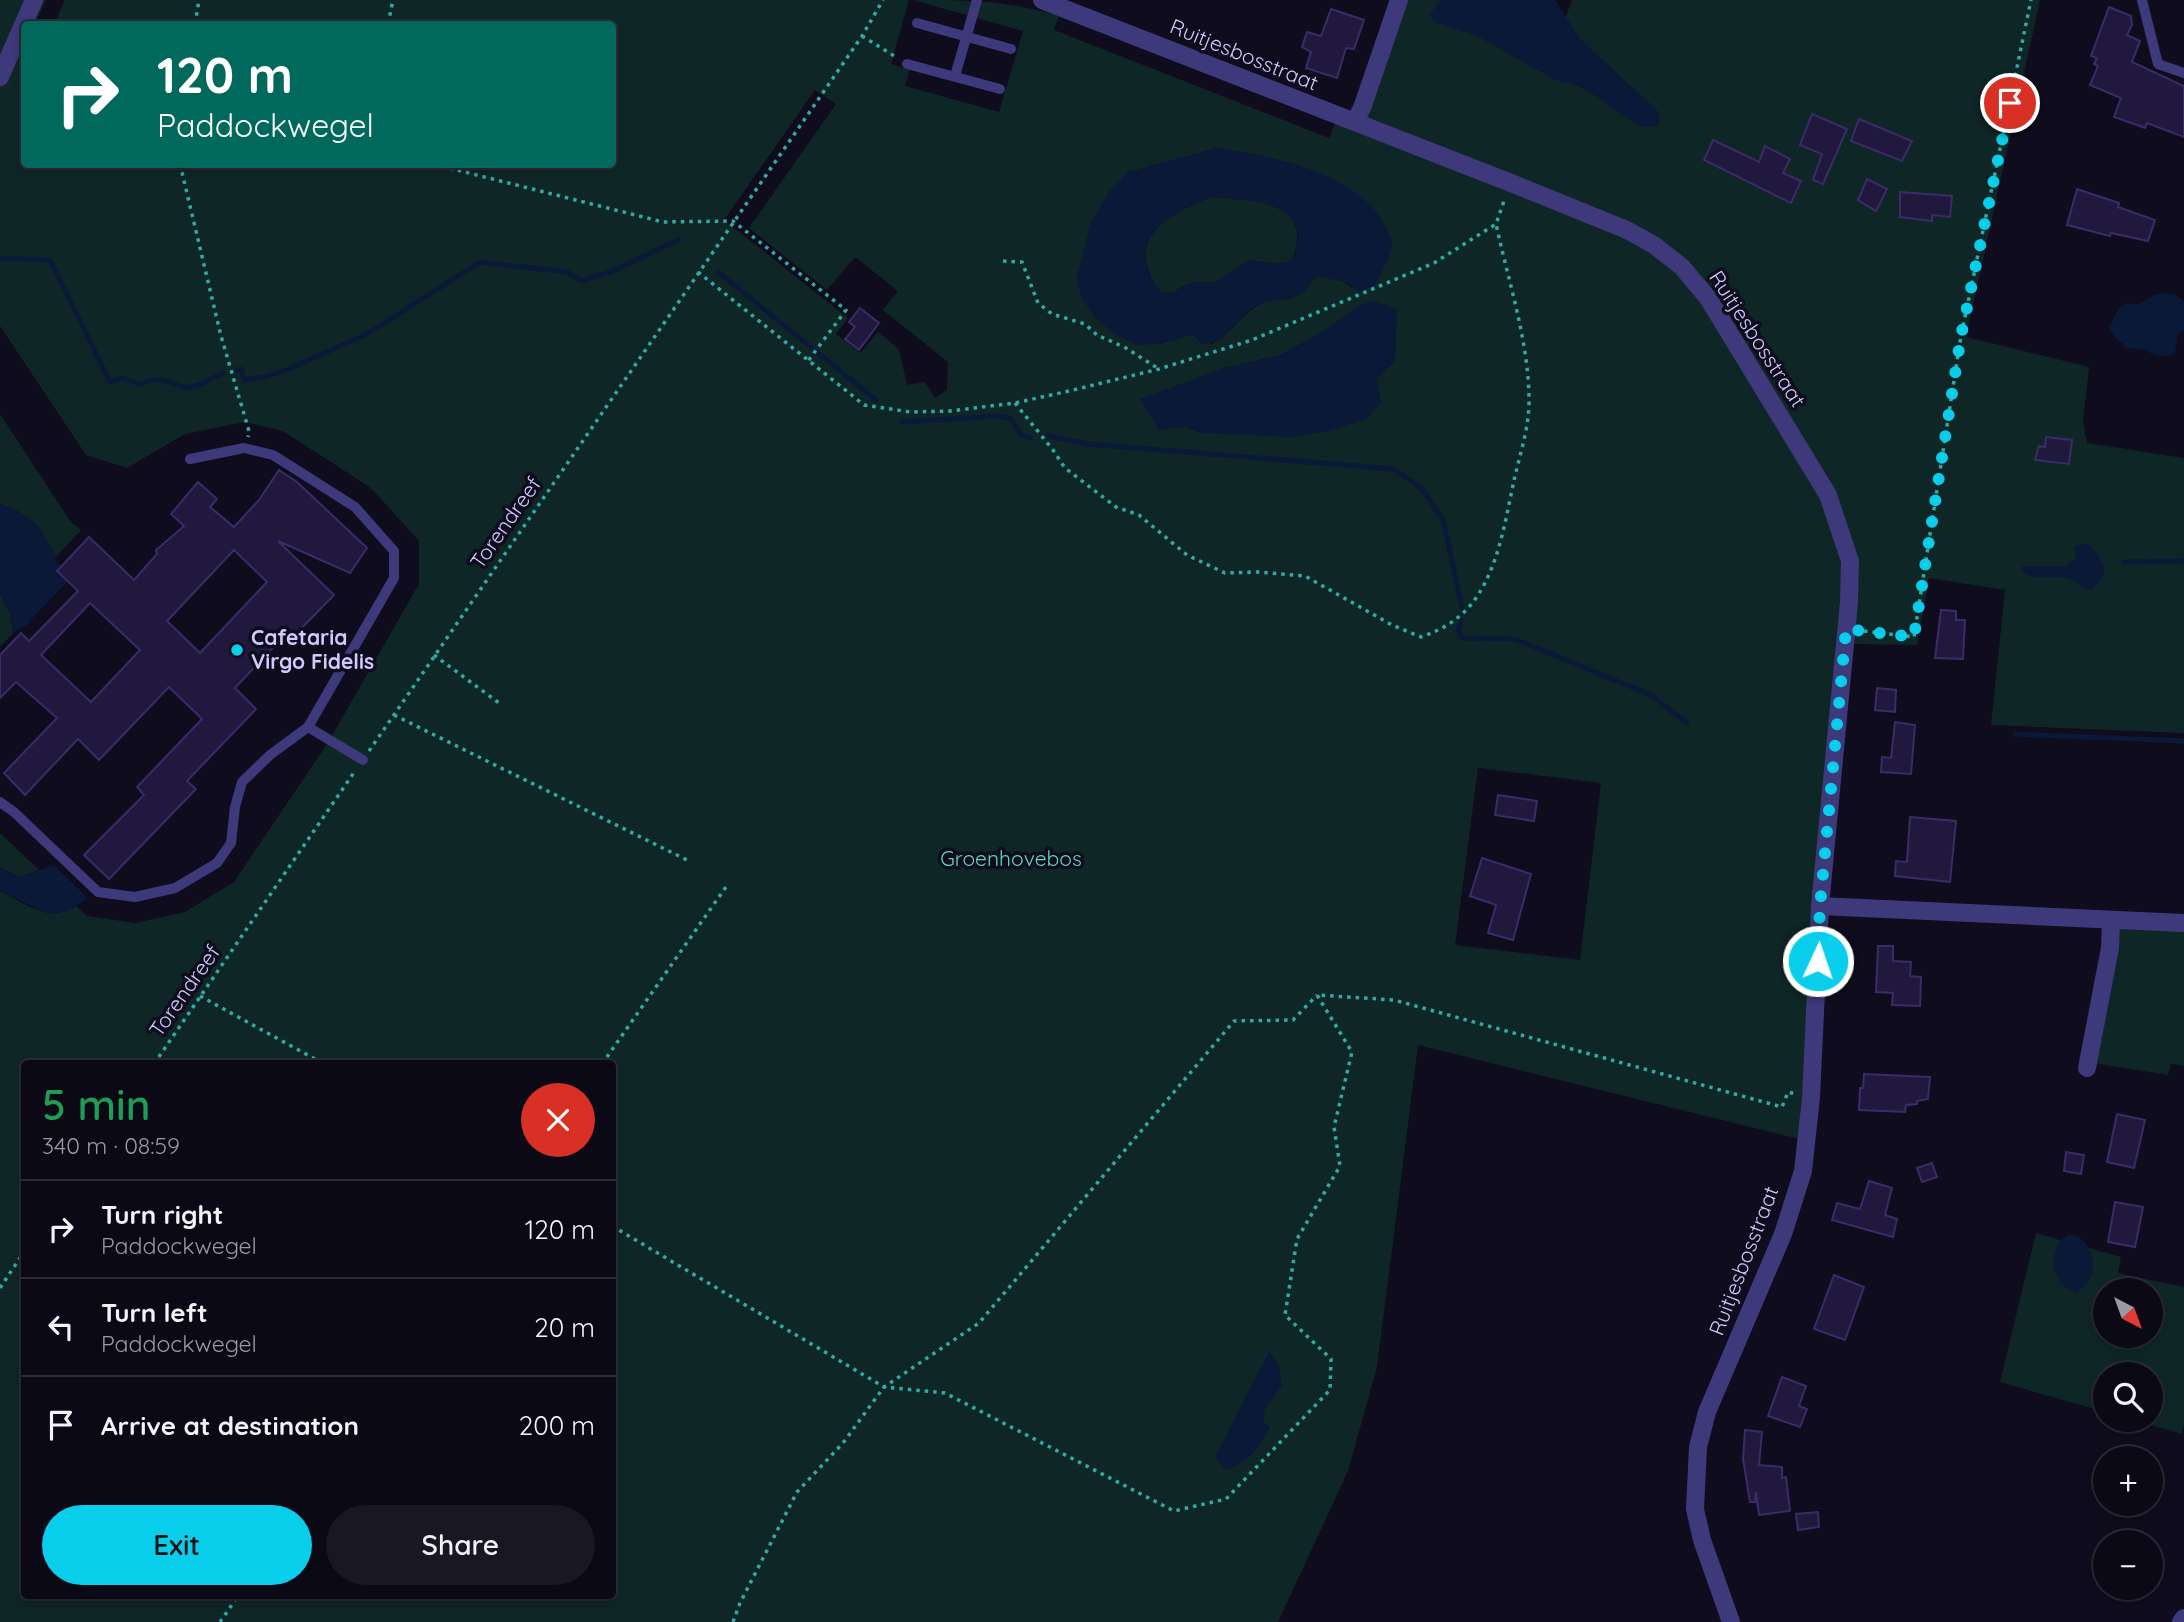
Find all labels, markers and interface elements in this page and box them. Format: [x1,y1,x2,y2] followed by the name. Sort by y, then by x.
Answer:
[1166,12,1322,96] street label: Ruitjesbosstraat
[157,44,293,105] text: 120 m
[42,49,133,140] icon: right
[1980,73,2040,133] pin
[1991,84,2029,122] icon: arrive
[157,105,374,145] text: Paddockwegel
[1704,265,1812,412] street label: Ruitjesbosstraat
[464,471,547,573] street label: Torendreef
[251,624,374,674] place label: Cafetaria Virgo Fidelis
[229,642,245,658] marker: Cafetaria Virgo Fidelis
[940,845,1082,871] park label: Groenhovebos
[1781,924,1855,998] position arrow
[143,939,226,1041] street label: Torendreef
[42,1078,150,1131] text: 5 min
[521,1083,595,1157] button: close
[42,1131,180,1160] text: 340 m · 08:59
[1703,1182,1783,1339] street label: Ruitjesbosstraat
[101,1198,223,1231] text: Turn right
[42,1210,80,1248] icon: right
[525,1213,595,1246] text: 120 m
[101,1231,257,1260] text: Paddockwegel
[2093,1278,2163,1348] north arrow
[2093,1278,2163,1600] map controls
[101,1296,208,1329] text: Turn left
[42,1308,80,1346] icon: left
[534,1311,595,1344] text: 20 m
[101,1329,257,1358] text: Paddockwegel
[2093,1362,2163,1432] button: search
[42,1406,80,1444] icon: arrive
[101,1409,359,1442] text: Arrive at destination
[519,1409,595,1442] text: 200 m
[2093,1446,2163,1516] button: +
[42,1505,312,1585] button: Exit
[326,1505,595,1585] button: Share
[2093,1530,2163,1600] button: −

